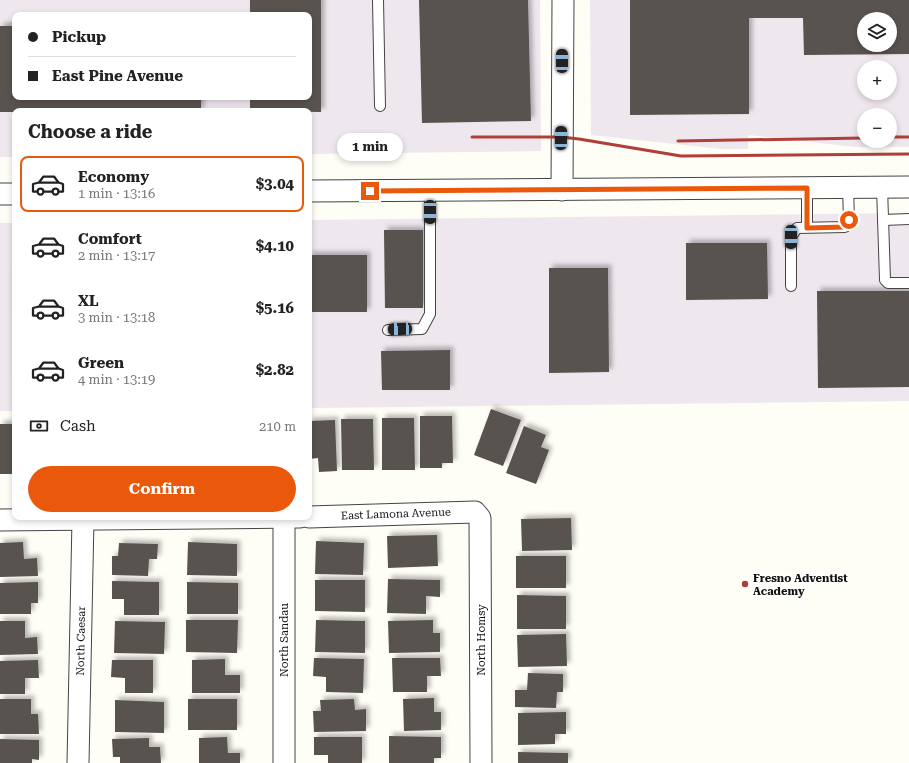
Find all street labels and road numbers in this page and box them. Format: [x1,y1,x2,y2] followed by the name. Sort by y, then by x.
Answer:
[341,506,451,522] street label: East Lamona Avenue
[278,603,291,677] street label: North Sandau
[475,604,488,676] street label: North Homsy
[74,606,88,676] street label: North Caesar

